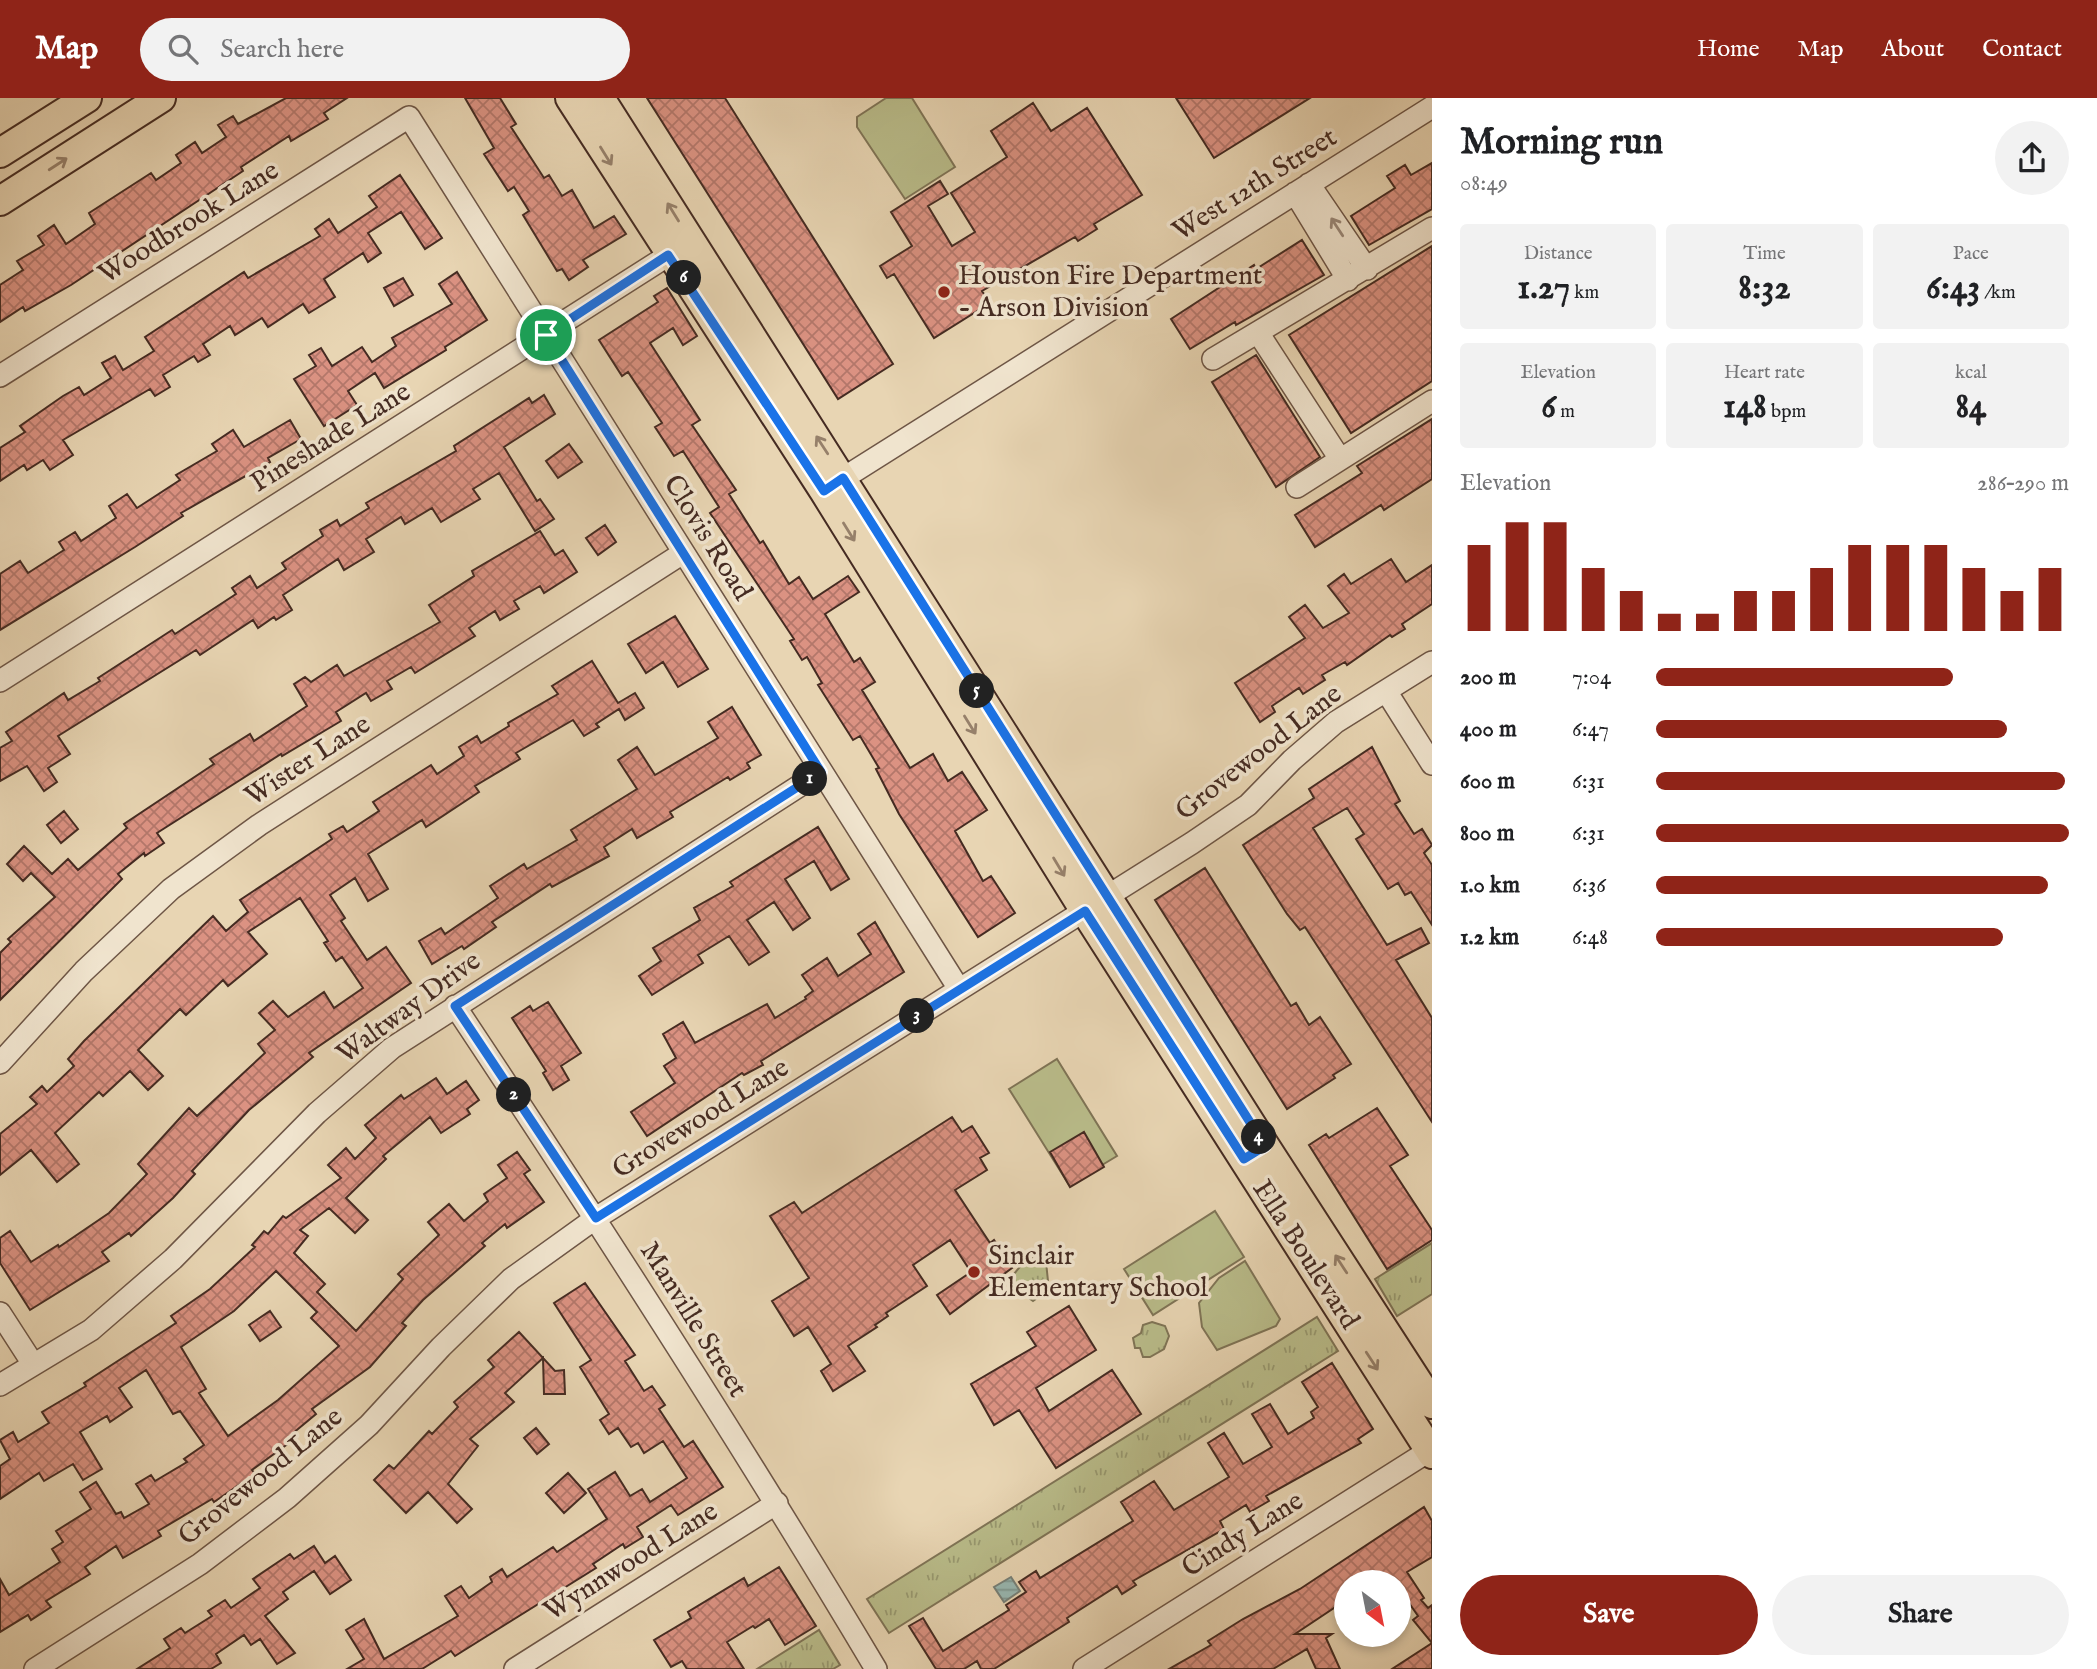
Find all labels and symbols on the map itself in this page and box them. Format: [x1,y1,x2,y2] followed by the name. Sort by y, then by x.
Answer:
[1166,120,1344,250] street label: West 12th Street
[599,145,613,165] one-way arrow
[92,153,286,293] street label: Woodbrook Lane
[47,156,67,170] one-way arrow
[666,203,680,223] one-way arrow
[1329,218,1343,238] one-way arrow
[958,259,1263,326] place label: Houston Fire Department - Arson Division
[666,260,702,296] pin: 6
[936,284,952,300] marker: Houston Fire Department - Arson Division
[516,305,576,365] pin
[245,375,418,501] street label: Pineshade Lane
[815,436,829,456] one-way arrow
[655,469,759,607] street label: Clovis Road
[843,521,857,541] one-way arrow
[960,674,995,708] pin: 5
[1169,677,1349,829] street label: Grovewood Lane
[239,707,377,815] street label: Wister Lane
[963,714,977,734] one-way arrow
[792,762,828,796] pin: 1
[1052,857,1066,877] one-way arrow
[330,944,488,1072] street label: Waltway Drive
[900,998,934,1034] pin: 3
[606,1051,796,1187] street label: Grovewood Lane
[496,1077,532,1112] pin: 2
[1242,1119,1276,1154] pin: 4
[1244,1174,1366,1336] street label: Ella Boulevard
[631,1236,755,1405] street label: Manville Street
[988,1239,1208,1306] place label: Sinclair Elementary School
[1334,1255,1348,1275] one-way arrow
[966,1264,982,1280] marker: Sinclair Elementary School
[1366,1350,1380,1370] one-way arrow
[172,1400,350,1554] street label: Grovewood Lane
[1176,1484,1310,1586] street label: Cindy Lane
[537,1494,725,1630] street label: Wynnwood Lane
[1334,1570,1410,1647] north arrow

